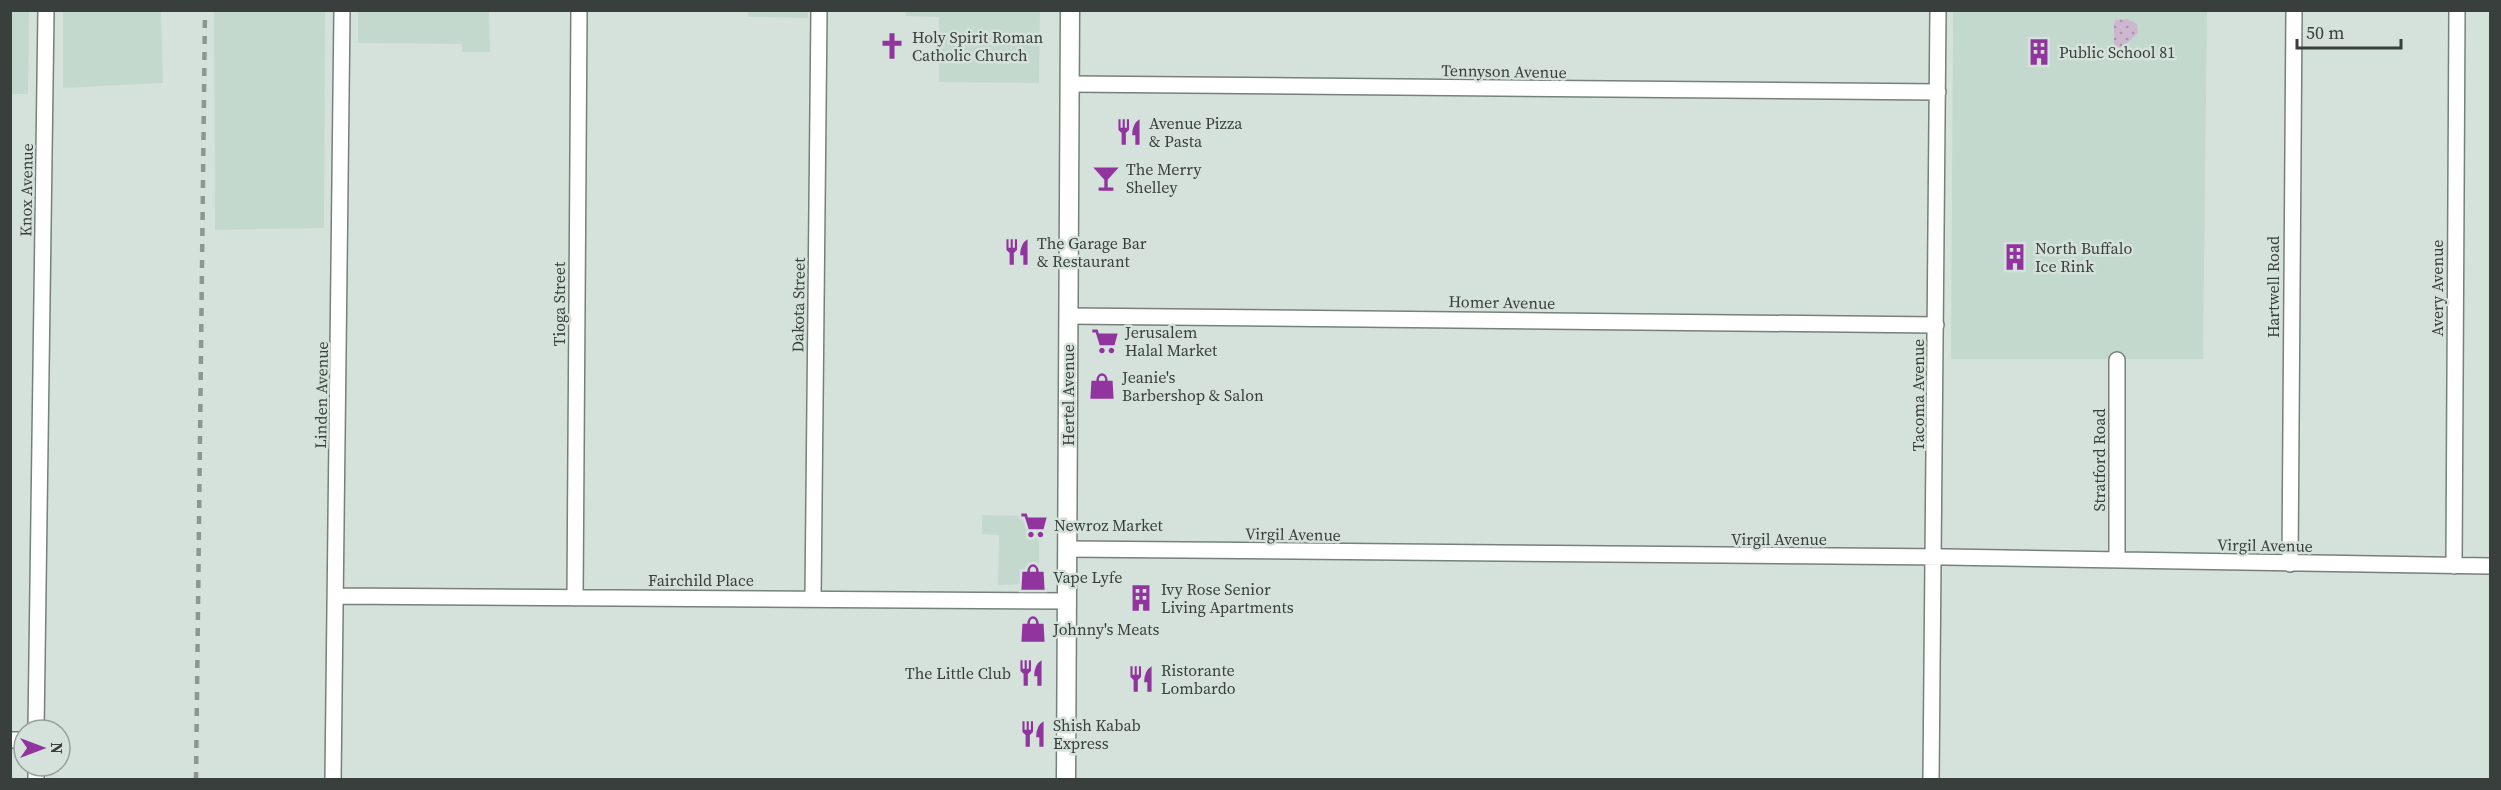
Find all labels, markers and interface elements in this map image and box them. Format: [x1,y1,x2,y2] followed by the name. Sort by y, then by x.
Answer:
[2297,12,2400,50] scale bar
[2306,20,2344,45] text: 50 m
[912,26,1044,66] place label: Holy Spirit Roman Catholic Church
[877,31,907,61] church icon: Holy Spirit Roman Catholic Church
[2024,37,2054,67] building icon: Public School 81
[2059,41,2175,63] place label: Public School 81
[1441,59,1567,83] street label: Tennyson Avenue
[1149,112,1243,152] place label: Avenue Pizza & Pasta
[1114,117,1144,147] restaurant icon: Avenue Pizza & Pasta
[14,143,38,237] street label: Knox Avenue
[1126,158,1202,198] place label: The Merry Shelley
[1091,163,1121,193] bar icon: The Merry Shelley
[1037,232,1147,272] place label: The Garage Bar & Restaurant
[2262,236,2284,338] street label: Hartwell Road
[1002,237,1032,267] restaurant icon: The Garage Bar & Restaurant
[2035,237,2132,277] place label: North Buffalo Ice Rink
[2426,240,2448,336] street label: Avery Avenue
[2000,242,2030,272] building icon: North Buffalo Ice Rink
[786,257,810,353] street label: Dakota Street
[548,261,570,346] street label: Tioga Street
[1448,290,1556,314] street label: Homer Avenue
[1124,321,1218,361] place label: Jerusalem Halal Market
[1090,326,1120,356] supermarket icon: Jerusalem Halal Market
[1907,339,1929,451] street label: Tacoma Avenue
[309,341,333,449] street label: Linden Avenue
[1057,344,1079,446] street label: Hertel Avenue
[1121,366,1264,406] place label: Jeanie's Barbershop & Salon
[1087,371,1117,401] shop icon: Jeanie's Barbershop & Salon
[2088,408,2110,512] street label: Stratford Road
[1019,510,1049,540] supermarket icon: Newroz Market
[1054,514,1164,536] place label: Newroz Market
[1245,522,1341,546] street label: Virgil Avenue
[1731,528,1827,550] street label: Virgil Avenue
[2217,533,2313,557] street label: Virgil Avenue
[1018,562,1048,592] shop icon: Vape Lyfe
[1053,566,1122,588] place label: Vape Lyfe
[648,569,754,591] street label: Fairchild Place
[1161,578,1294,618] place label: Ivy Rose Senior Living Apartments
[1126,583,1156,613] building icon: Ivy Rose Senior Living Apartments
[1018,614,1048,644] shop icon: Johnny's Meats
[1052,618,1160,640] place label: Johnny's Meats
[1016,658,1046,688] restaurant icon: The Little Club
[1161,659,1236,699] place label: Ristorante Lombardo
[905,662,1011,684] place label: The Little Club
[1126,664,1156,694] restaurant icon: Ristorante Lombardo
[1053,714,1141,754] place label: Shish Kabab Express
[12,718,72,778] north arrow
[1018,719,1048,749] restaurant icon: Shish Kabab Express
[46,742,68,754] text: N

